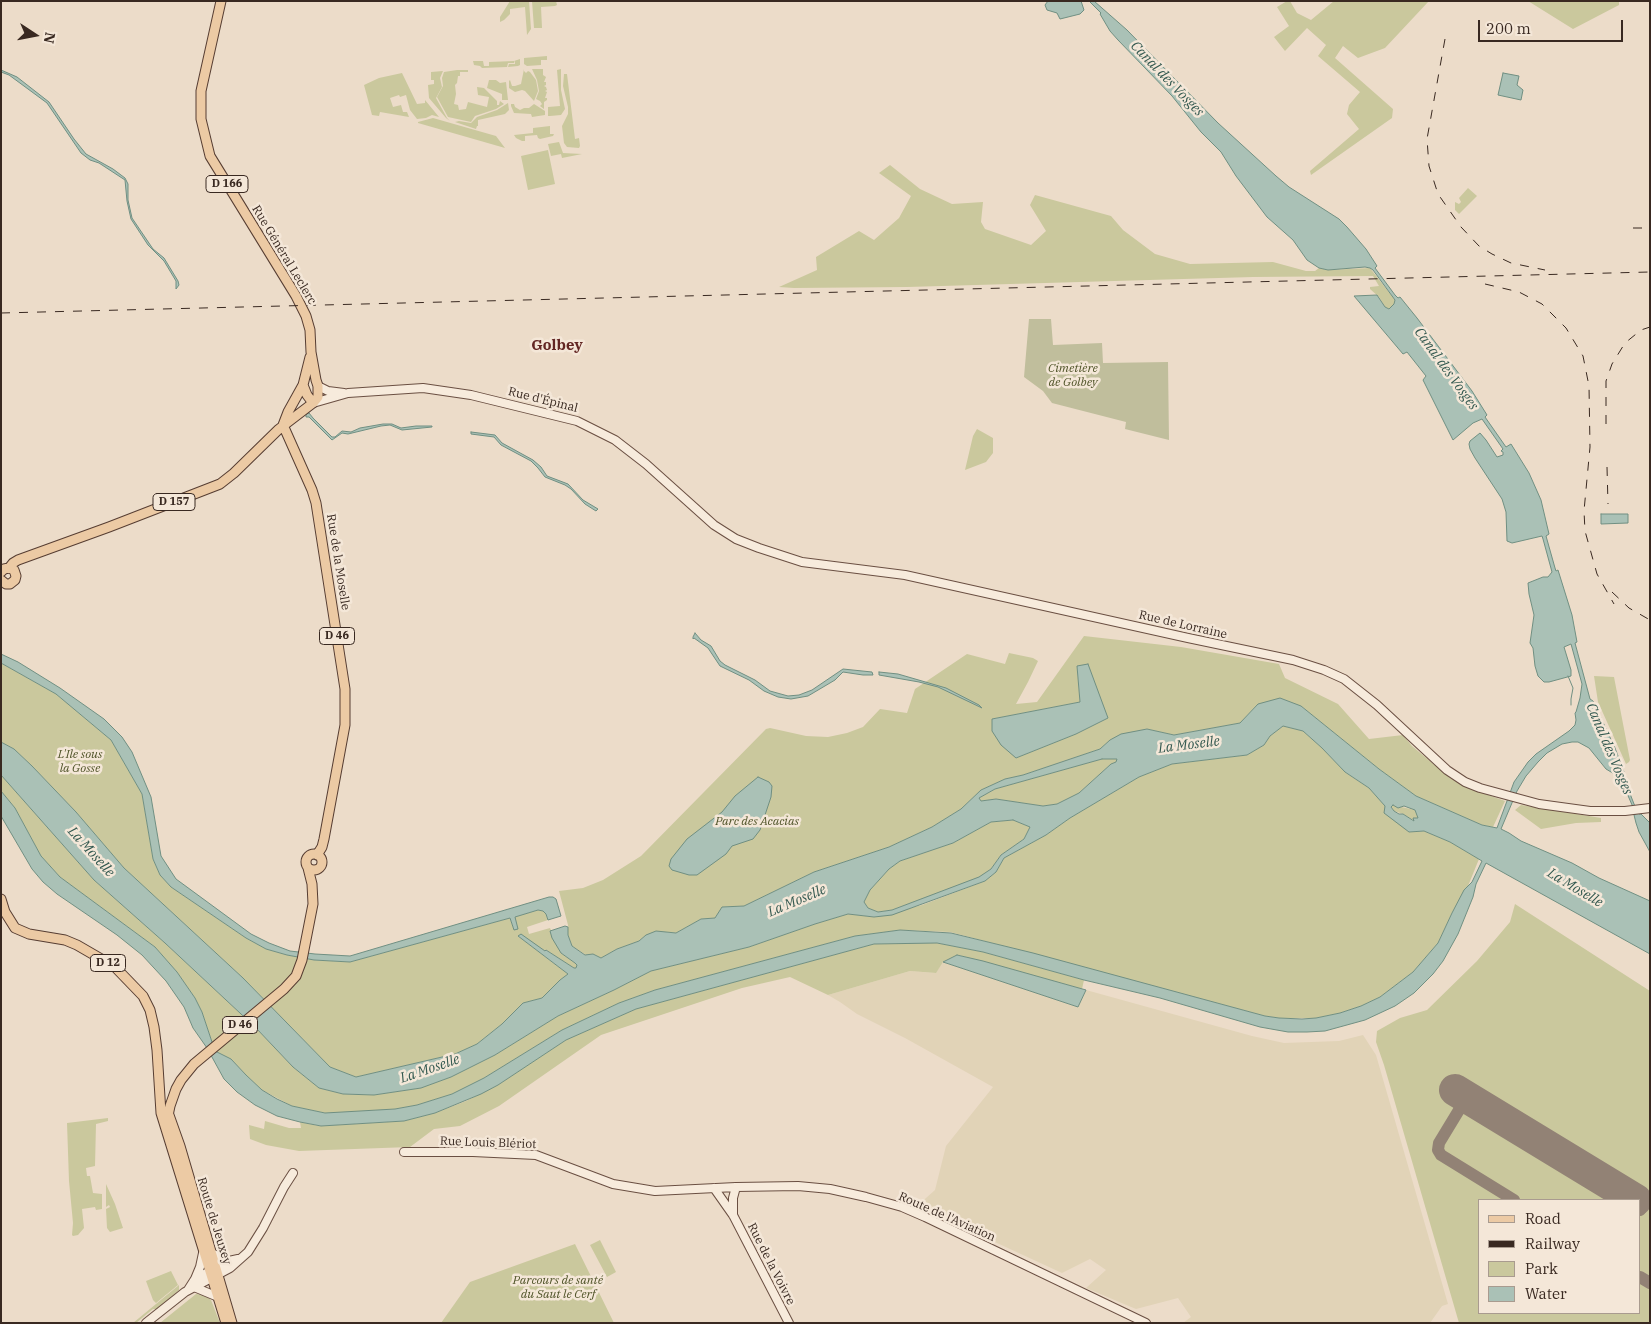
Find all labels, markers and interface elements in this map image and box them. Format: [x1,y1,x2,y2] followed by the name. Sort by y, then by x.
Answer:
[10,10,60,60] north arrow
[1481,10,1626,42] scale bar
[1486,19,1531,38] text: 200 m
[40,31,60,45] text: N
[1127,38,1207,120] water label: Canal des Vosges
[206,175,248,192] road number: D 166
[249,203,319,307] street label: Rue Général Leclerc
[1410,324,1482,414] water label: Canal des Vosges
[531,337,583,355] district label: Golbey
[1048,362,1098,390] park label: Cimetière de Golbey
[507,384,579,416] street label: Rue d'Épinal
[153,494,195,511] road number: D 157
[323,513,353,611] street label: Rue de la Moselle
[1137,608,1229,642] street label: Rue de Lorraine
[320,628,354,644] road number: D 46
[1582,701,1636,797] water label: Canal des Vosges
[1157,733,1221,757] water label: La Moselle
[58,748,102,776] park label: L'Ile sous la Gosse
[715,815,799,829] park label: Parc des Acacias
[64,823,118,881] water label: La Moselle
[1544,865,1606,911] water label: La Moselle
[765,881,829,921] water label: La Moselle
[90,954,126,971] road number: D 12
[222,1016,258,1034] road number: D 46
[398,1051,462,1087] water label: La Moselle
[439,1134,537,1152] street label: Rue Louis Blériot
[194,1176,234,1266] street label: Route de Jeuxey
[896,1189,998,1245] street label: Route de l'Aviation
[1478,1199,1641,1314] legend
[1525,1209,1561,1228] text: Road
[744,1221,798,1307] street label: Rue de la Voivre
[1525,1234,1580,1253] text: Railway
[1525,1259,1558,1278] text: Park
[513,1274,603,1302] park label: Parcours de santé du Saut le Cerf
[1525,1284,1567,1303] text: Water

